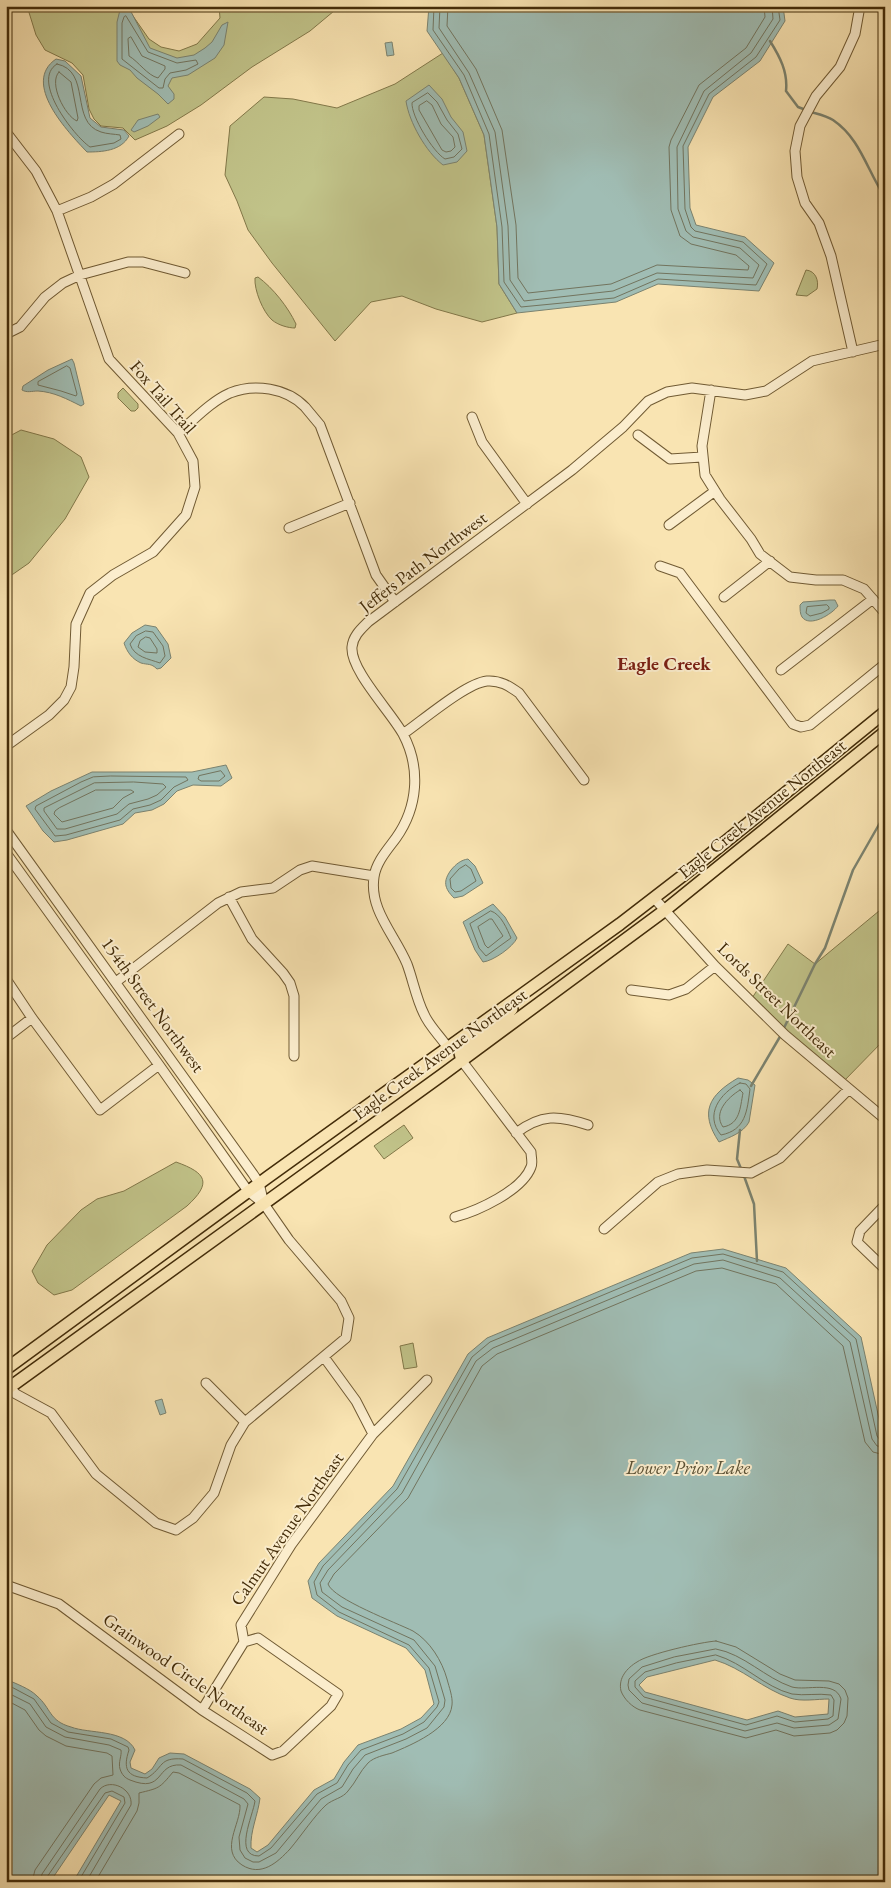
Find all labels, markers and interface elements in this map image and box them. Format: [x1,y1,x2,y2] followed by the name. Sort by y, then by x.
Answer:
[125,355,202,438] street label: Fox Tail Trail
[353,506,491,618] street label: Jeffers Path Northwest
[617,651,711,676] district label: Eagle Creek
[673,734,851,883] street label: Eagle Creek Avenue Northeast
[97,933,210,1077] street label: 154th Street Northwest
[713,937,842,1063] street label: Lords Street Northeast
[348,983,531,1124] street label: Eagle Creek Avenue Northeast
[225,1447,348,1610] street label: Calmut Avenue Northeast
[625,1455,751,1480] water label: Lower Prior Lake
[99,1608,274,1740] street label: Grainwood Circle Northeast

